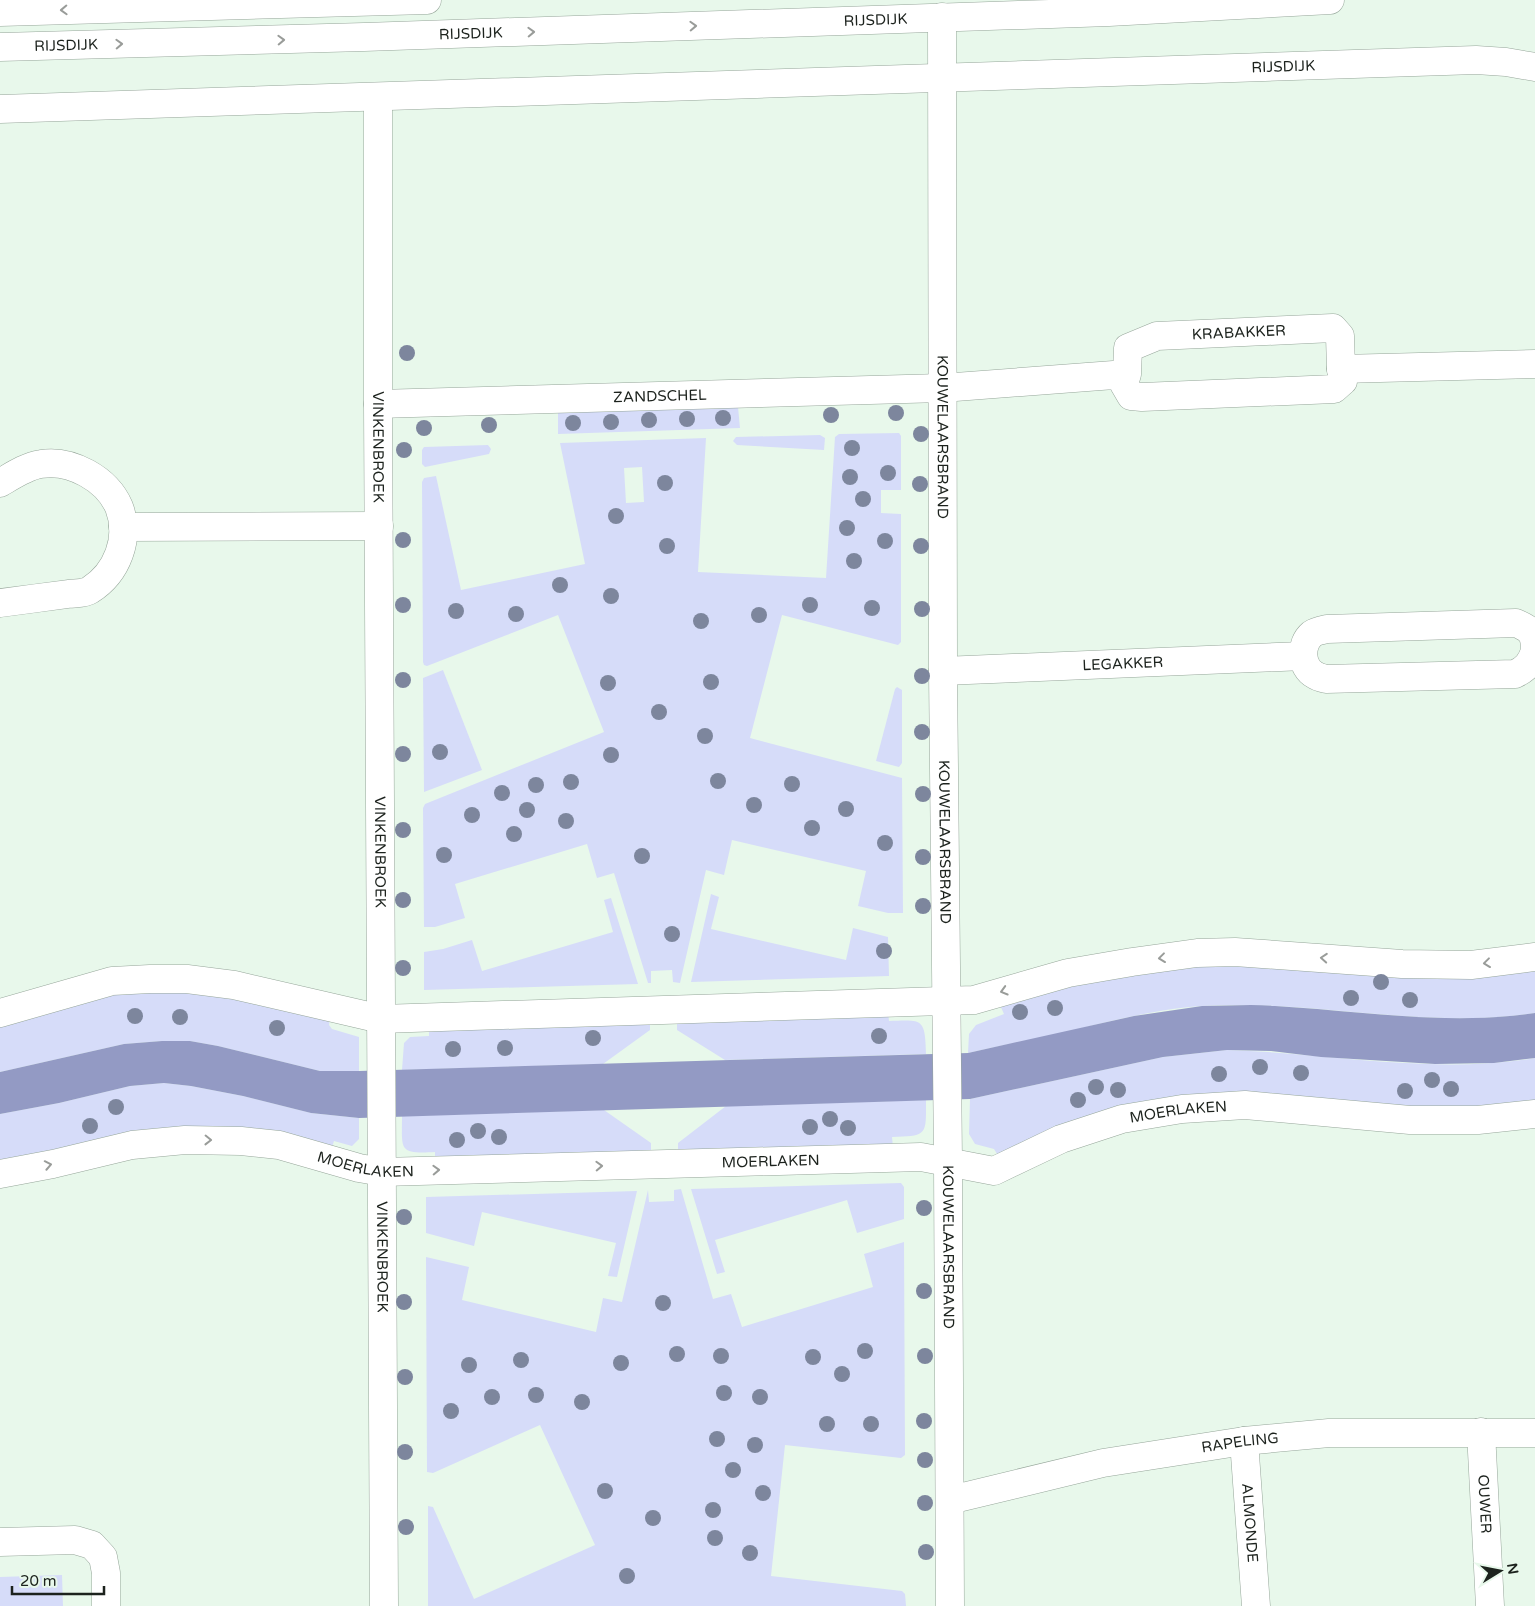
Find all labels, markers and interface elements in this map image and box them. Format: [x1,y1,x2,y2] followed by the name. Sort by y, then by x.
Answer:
[60,5,68,16] one-way arrow
[843,10,908,30] street label: RIJSDIJK
[690,21,698,31] one-way arrow
[439,23,503,43] street label: RIJSDIJK
[527,26,535,37] one-way arrow
[277,34,285,45] one-way arrow
[34,35,98,55] street label: RIJSDIJK
[115,39,123,49] one-way arrow
[1251,56,1315,76] street label: RIJSDIJK
[1191,321,1286,343] street label: KRABAKKER
[934,355,952,519] street label: KOUWELAARSBRAND
[613,386,707,406] street label: ZANDSCHEL
[369,391,387,503] street label: VINKENBROEK
[1082,653,1164,674] street label: LEGAKKER
[935,760,955,924] street label: KOUWELAARSBRAND
[371,796,390,908] street label: VINKENBROEK
[1158,952,1166,963] one-way arrow
[1320,952,1328,963] one-way arrow
[1482,957,1490,968] one-way arrow
[1000,986,1008,996] one-way arrow
[1128,1097,1228,1127] street label: MOERLAKEN
[204,1135,212,1145] one-way arrow
[315,1147,414,1181] street label: MOERLAKEN
[721,1151,820,1172] street label: MOERLAKEN
[43,1160,52,1170] one-way arrow
[595,1161,603,1171] one-way arrow
[433,1165,441,1176] one-way arrow
[939,1165,958,1329] street label: KOUWELAARSBRAND
[373,1201,392,1313] street label: VINKENBROEK
[1200,1429,1280,1457] street label: RAPELING
[1474,1474,1495,1534] street label: OUWER
[1238,1483,1262,1563] street label: ALMONDE
[1475,1546,1525,1596] north arrow
[1503,1562,1522,1576] text: N
[12,1564,105,1596] scale bar
[20,1572,57,1590] text: 20 m

